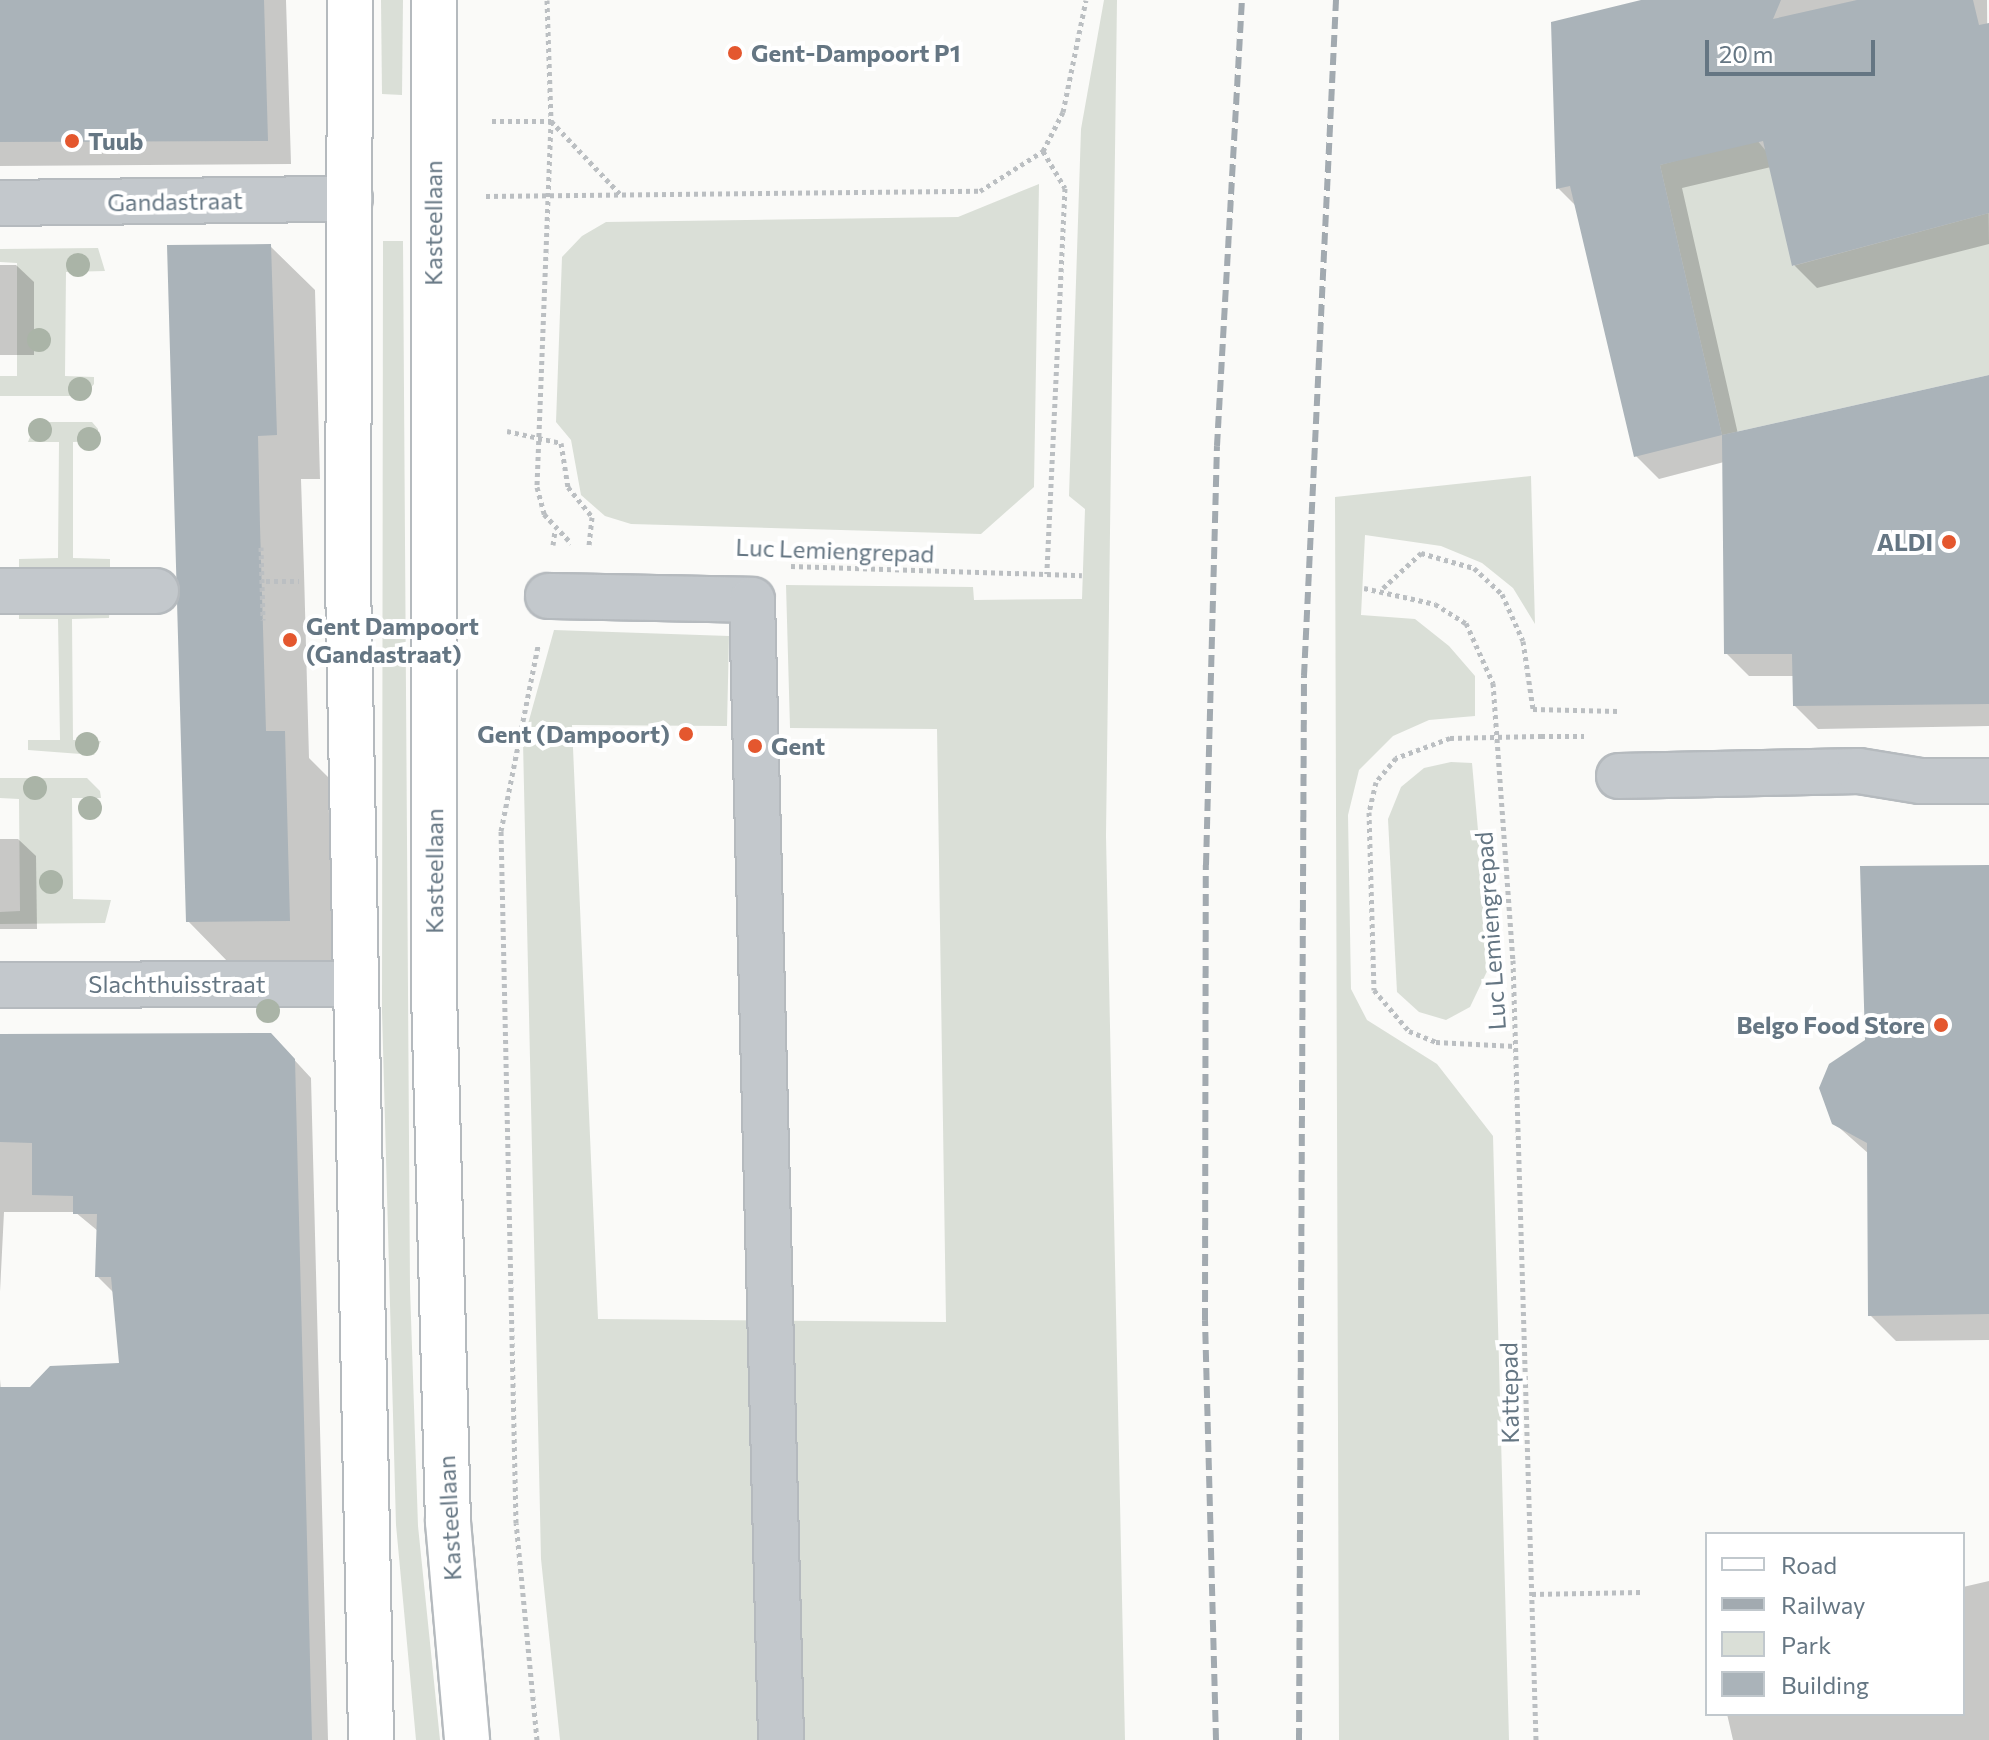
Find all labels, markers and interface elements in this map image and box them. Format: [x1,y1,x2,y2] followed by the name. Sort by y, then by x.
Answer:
[1709,24,1879,74] scale bar
[751,39,961,67] place label: Gent-Dampoort P1
[1719,39,1773,68] text: 20 m
[726,44,744,62] marker: Gent-Dampoort P1
[88,127,144,155] place label: Tuub
[63,132,81,150] marker: Tuub
[419,160,447,286] street label: Kasteellaan
[107,185,243,217] street label: Gandastraat
[1877,528,1933,556] place label: ALDI
[735,532,935,568] street label: Luc Lemiengrepad
[1940,533,1958,551] marker: ALDI
[306,612,479,668] place label: Gent Dampoort (Gandastraat)
[281,631,299,649] marker: Gent Dampoort (Gandastraat)
[477,720,670,748] place label: Gent (Dampoort)
[677,725,695,743] marker: Gent (Dampoort)
[771,732,825,760] place label: Gent
[746,737,764,755] marker: Gent
[420,808,448,934] street label: Kasteellaan
[1469,831,1511,1031] street label: Luc Lemiengrepad
[88,970,266,998] street label: Slachthuisstraat
[1736,1011,1925,1039] place label: Belgo Food Store
[1932,1016,1950,1034] marker: Belgo Food Store
[1494,1342,1524,1444] street label: Kattepad
[431,1455,467,1581] street label: Kasteellaan
[1705,1532,1965,1716] legend
[1781,1550,1837,1579] text: Road
[1781,1590,1866,1619] text: Railway
[1781,1630,1831,1659] text: Park
[1781,1670,1869,1699] text: Building

